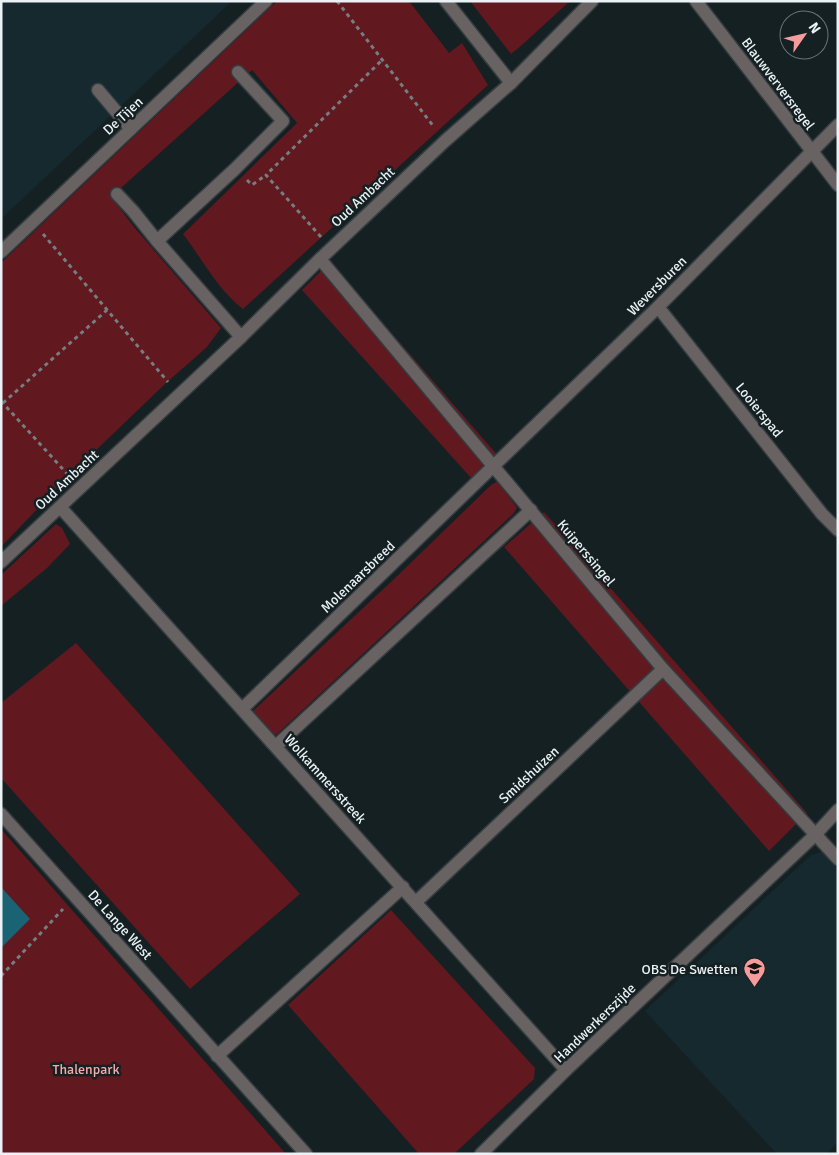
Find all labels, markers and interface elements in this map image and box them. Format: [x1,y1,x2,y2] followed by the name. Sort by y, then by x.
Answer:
[779,10,829,60] north arrow
[805,19,824,37] text: N
[738,35,818,133] street label: Blauwverversregel
[100,93,146,139] street label: De Tijen
[328,163,398,231] street label: Oud Ambacht
[624,253,690,319] street label: Weversburen
[732,379,786,441] street label: Looierspad
[32,446,102,514] street label: Oud Ambacht
[553,516,619,590] street label: Kuiperssingel
[317,537,399,617] street label: Molenaarsbreed
[280,731,370,827] street label: Wolkammersstreek
[495,743,563,807] street label: Smidshuizen
[84,887,156,963] street label: De Lange West
[742,957,766,988] school or university icon: OBS De Swetten
[642,961,738,978] place label: OBS De Swetten
[551,980,639,1066] street label: Handwerkerszijde
[53,1061,119,1078] park label: Thalenpark

